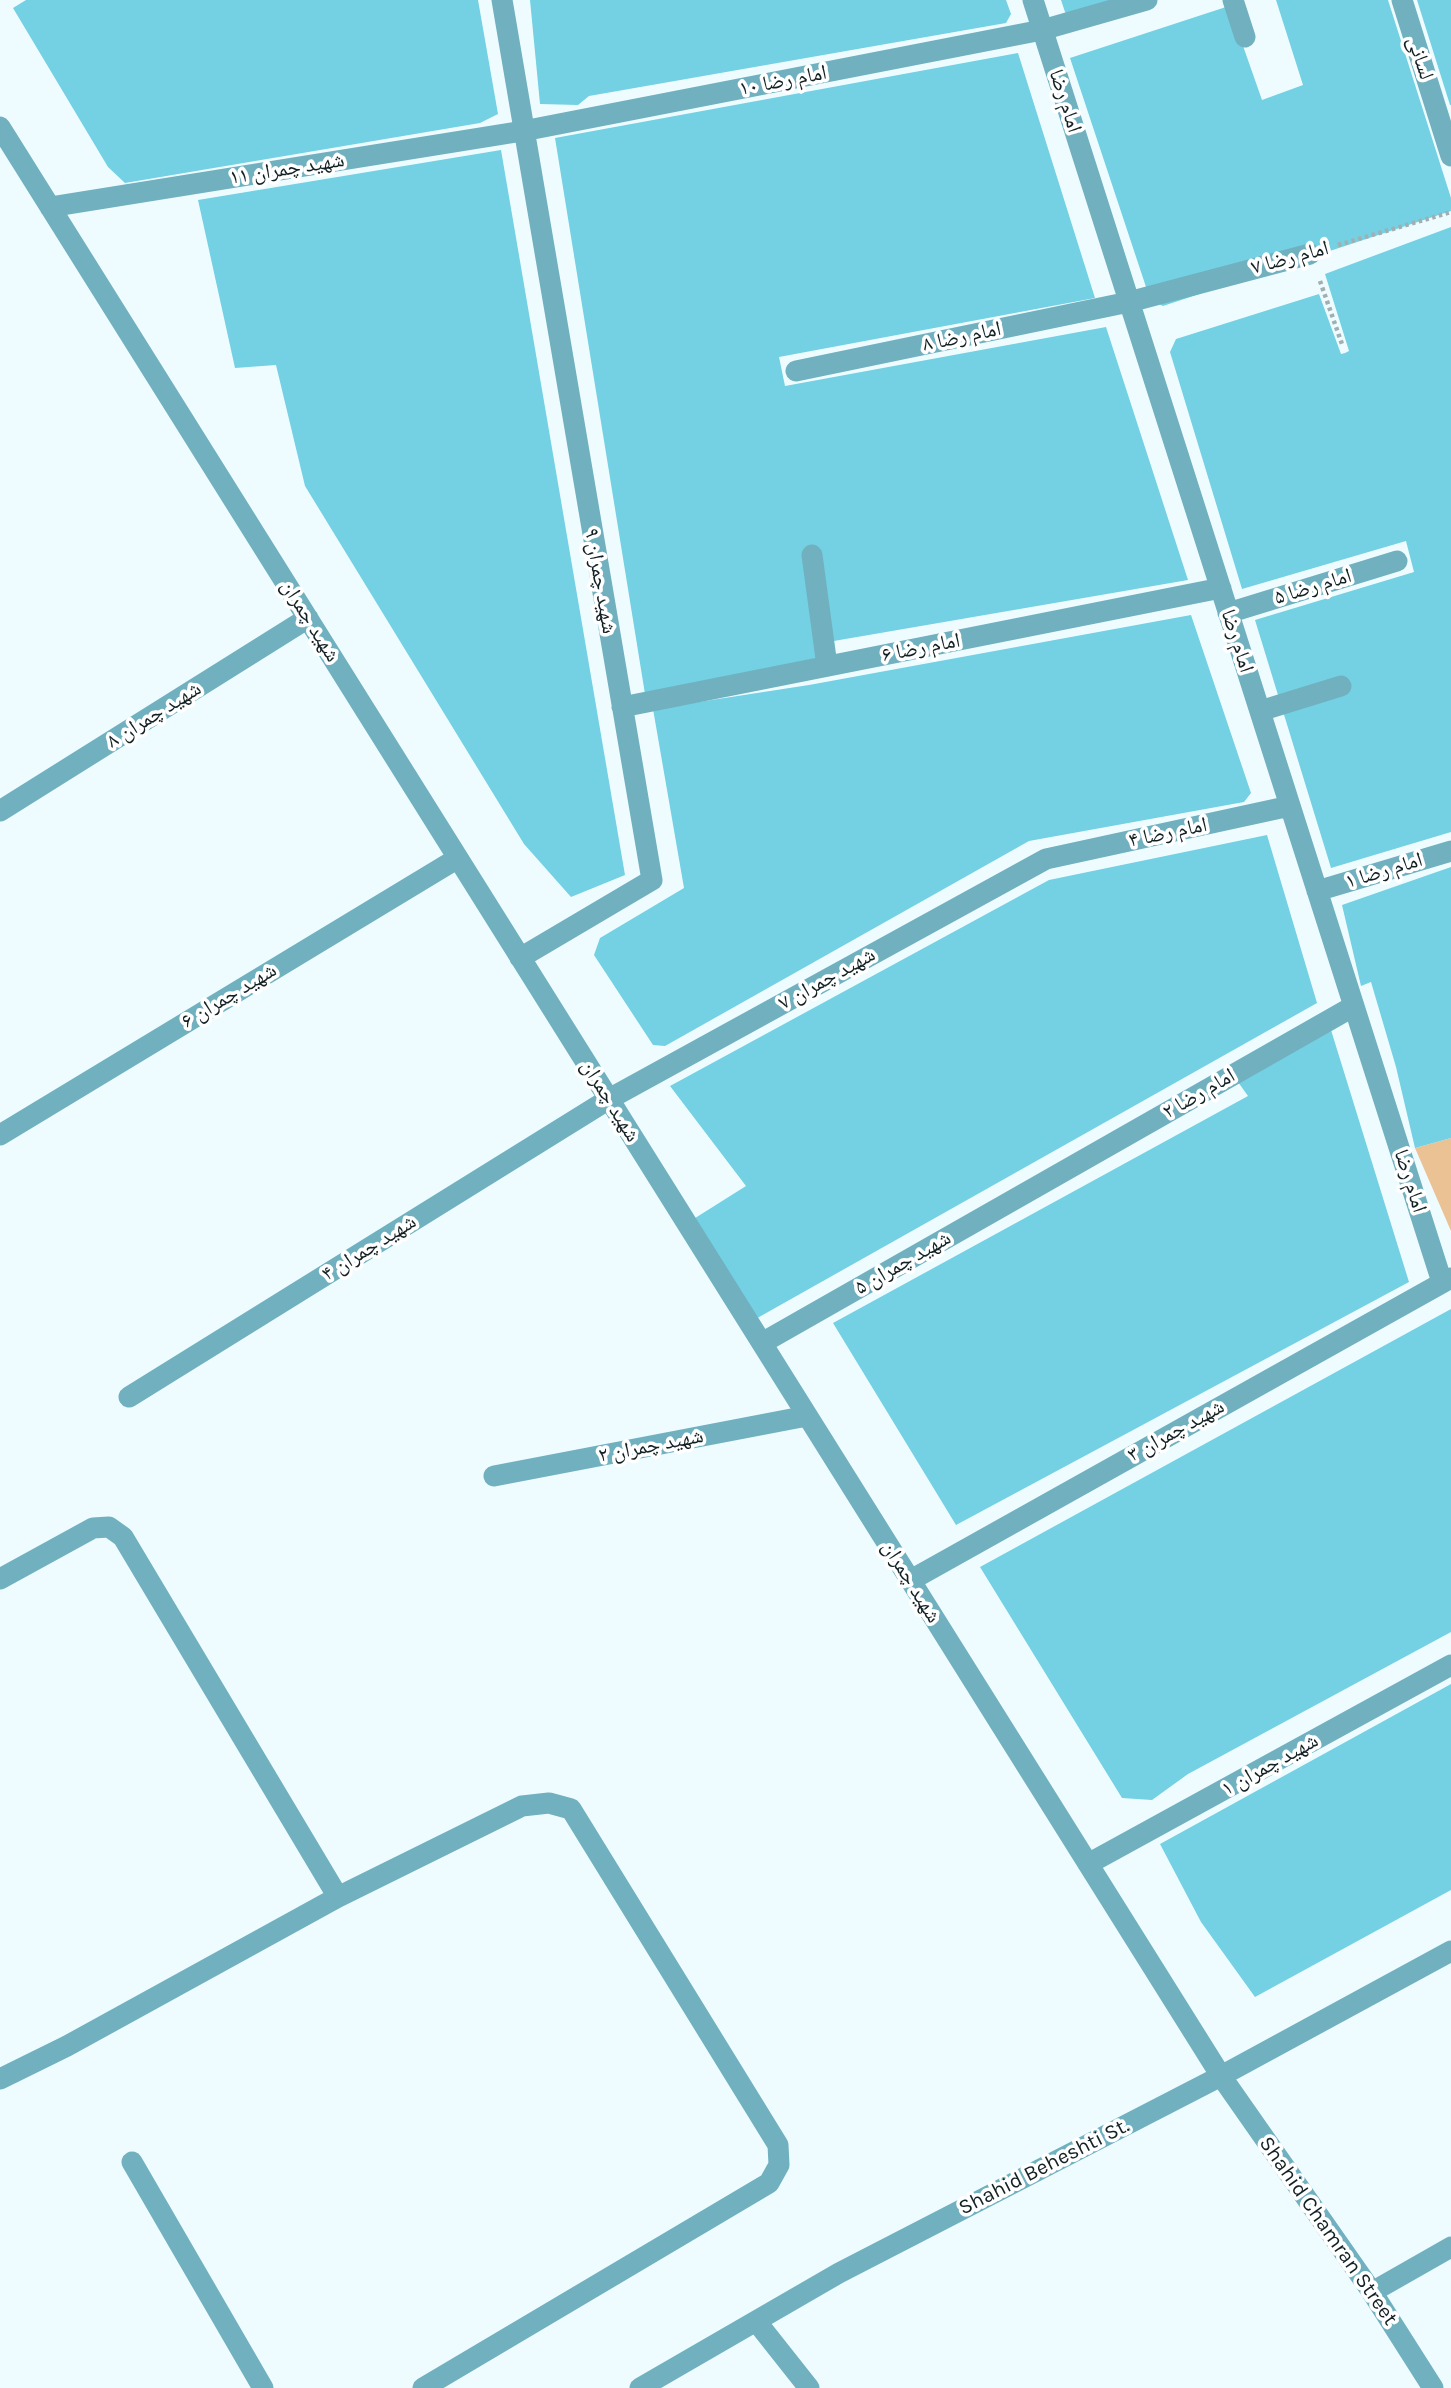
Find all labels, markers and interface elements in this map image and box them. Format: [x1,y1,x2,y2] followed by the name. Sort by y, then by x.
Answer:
[1401,33,1439,83] street label: لسانی
[737,60,829,102] street label: امام رضا ۱۰
[1043,66,1087,136] street label: امام رضا
[228,147,346,191] street label: شهید چمران ۱۱
[1248,236,1332,280] street label: امام رضا ۷
[921,316,1003,358] street label: امام رضا ۸
[578,526,622,636] street label: شهید چمران ۹
[1271,563,1355,611] street label: امام رضا ۵
[275,575,345,667] street label: شهید چمران
[1215,606,1259,676] street label: امام رضا
[880,628,962,668] street label: امام رضا ۶
[102,676,206,754] street label: شهید چمران ۸
[1127,812,1209,854] street label: امام رضا ۴
[1342,847,1426,895] street label: امام رضا ۱
[774,942,880,1016] street label: شهید چمران ۷
[177,958,281,1034] street label: شهید چمران ۶
[575,1055,645,1147] street label: شهید چمران
[1158,1063,1240,1125] street label: امام رضا ۲
[1388,1146,1432,1216] street label: امام رضا
[317,1209,421,1287] street label: شهید چمران ۴
[851,1225,955,1301] street label: شهید چمران ۵
[1123,1394,1229,1468] street label: شهید چمران ۳
[596,1423,706,1469] street label: شهید چمران ۲
[876,1536,946,1628] street label: شهید چمران
[1217,1728,1323,1802] street label: شهید چمران ۱
[955,2113,1133,2221] street label: Shahid Beheshti St.
[1253,2132,1403,2330] street label: Shahid Chamran Street

